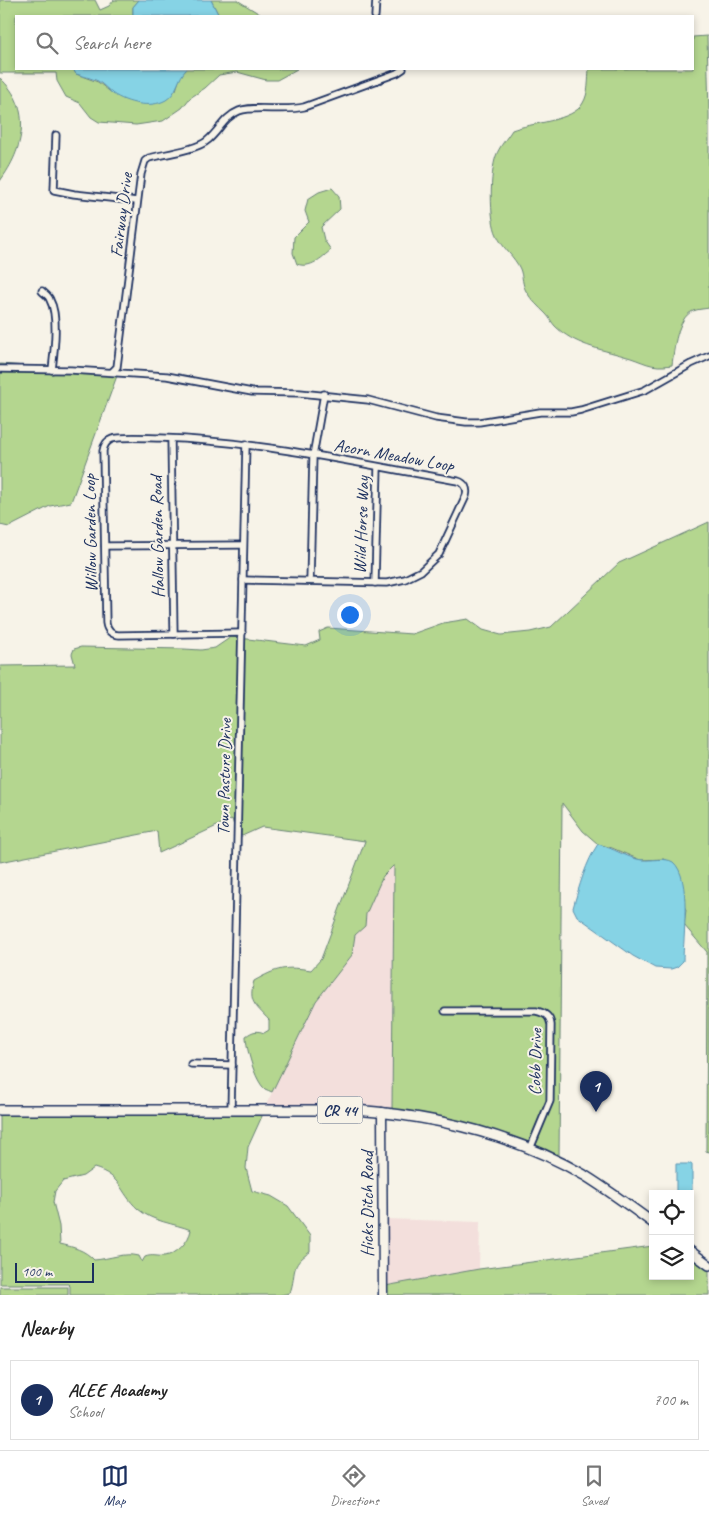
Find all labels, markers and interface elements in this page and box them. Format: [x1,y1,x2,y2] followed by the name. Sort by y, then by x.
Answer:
[15,15,694,70] search box
[33,29,61,57] icon: search
[73,31,150,55] text: Search here
[105,170,137,258] street label: Fairway Drive
[332,434,457,477] street label: Acorn Meadow Loop
[78,473,102,592] street label: Willow Garden Loop
[145,473,169,598] street label: Hallow Garden Road
[348,474,374,574] street label: Wild Horse Way
[337,602,363,628] your location
[212,717,236,836] street label: Town Pasture Drive
[523,1027,547,1096] street label: Cobb Drive
[580,1071,612,1112] pin: 1
[318,1096,362,1124] road number: CR 44
[356,1148,378,1257] street label: Hicks Ditch Road
[649,1190,694,1280] map controls
[649,1190,694,1235] button: locate
[649,1235,694,1280] button: layers
[15,1260,94,1283] scale bar
[22,1263,52,1280] text: 100 m
[20,1315,73,1341] text: Nearby
[68,1378,166,1402] text: ALEE Academy
[33,1390,41,1410] text: 1
[654,1390,688,1410] text: 700 m
[68,1402,102,1422] text: School
[101,1462,129,1509] tab: Map
[330,1462,379,1509] tab: Directions
[580,1462,608,1509] tab: Saved

